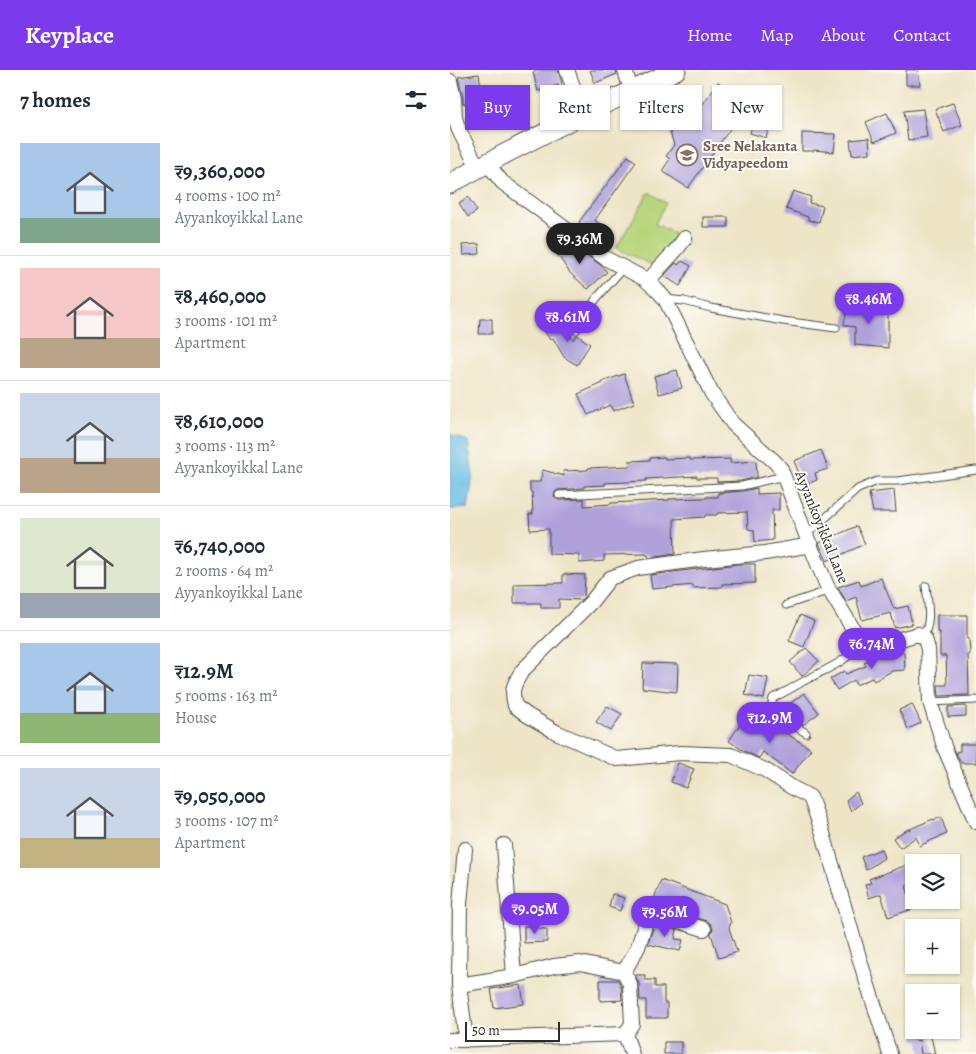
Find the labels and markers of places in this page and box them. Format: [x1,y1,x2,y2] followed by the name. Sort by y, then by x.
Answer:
[702,136,798,173] place label: Sree Nelakanta Vidyapeedom
[675,143,699,167] school or university icon: Sree Nelakanta Vidyapeedom
[539,222,621,265] pin: ₹9.36M
[828,282,910,325] pin: ₹8.46M
[527,300,609,343] pin: ₹8.61M
[831,628,913,670] pin: ₹6.74M
[729,702,811,744] pin: ₹12.9M
[494,892,576,935] pin: ₹9.05M
[624,896,706,938] pin: ₹9.56M

